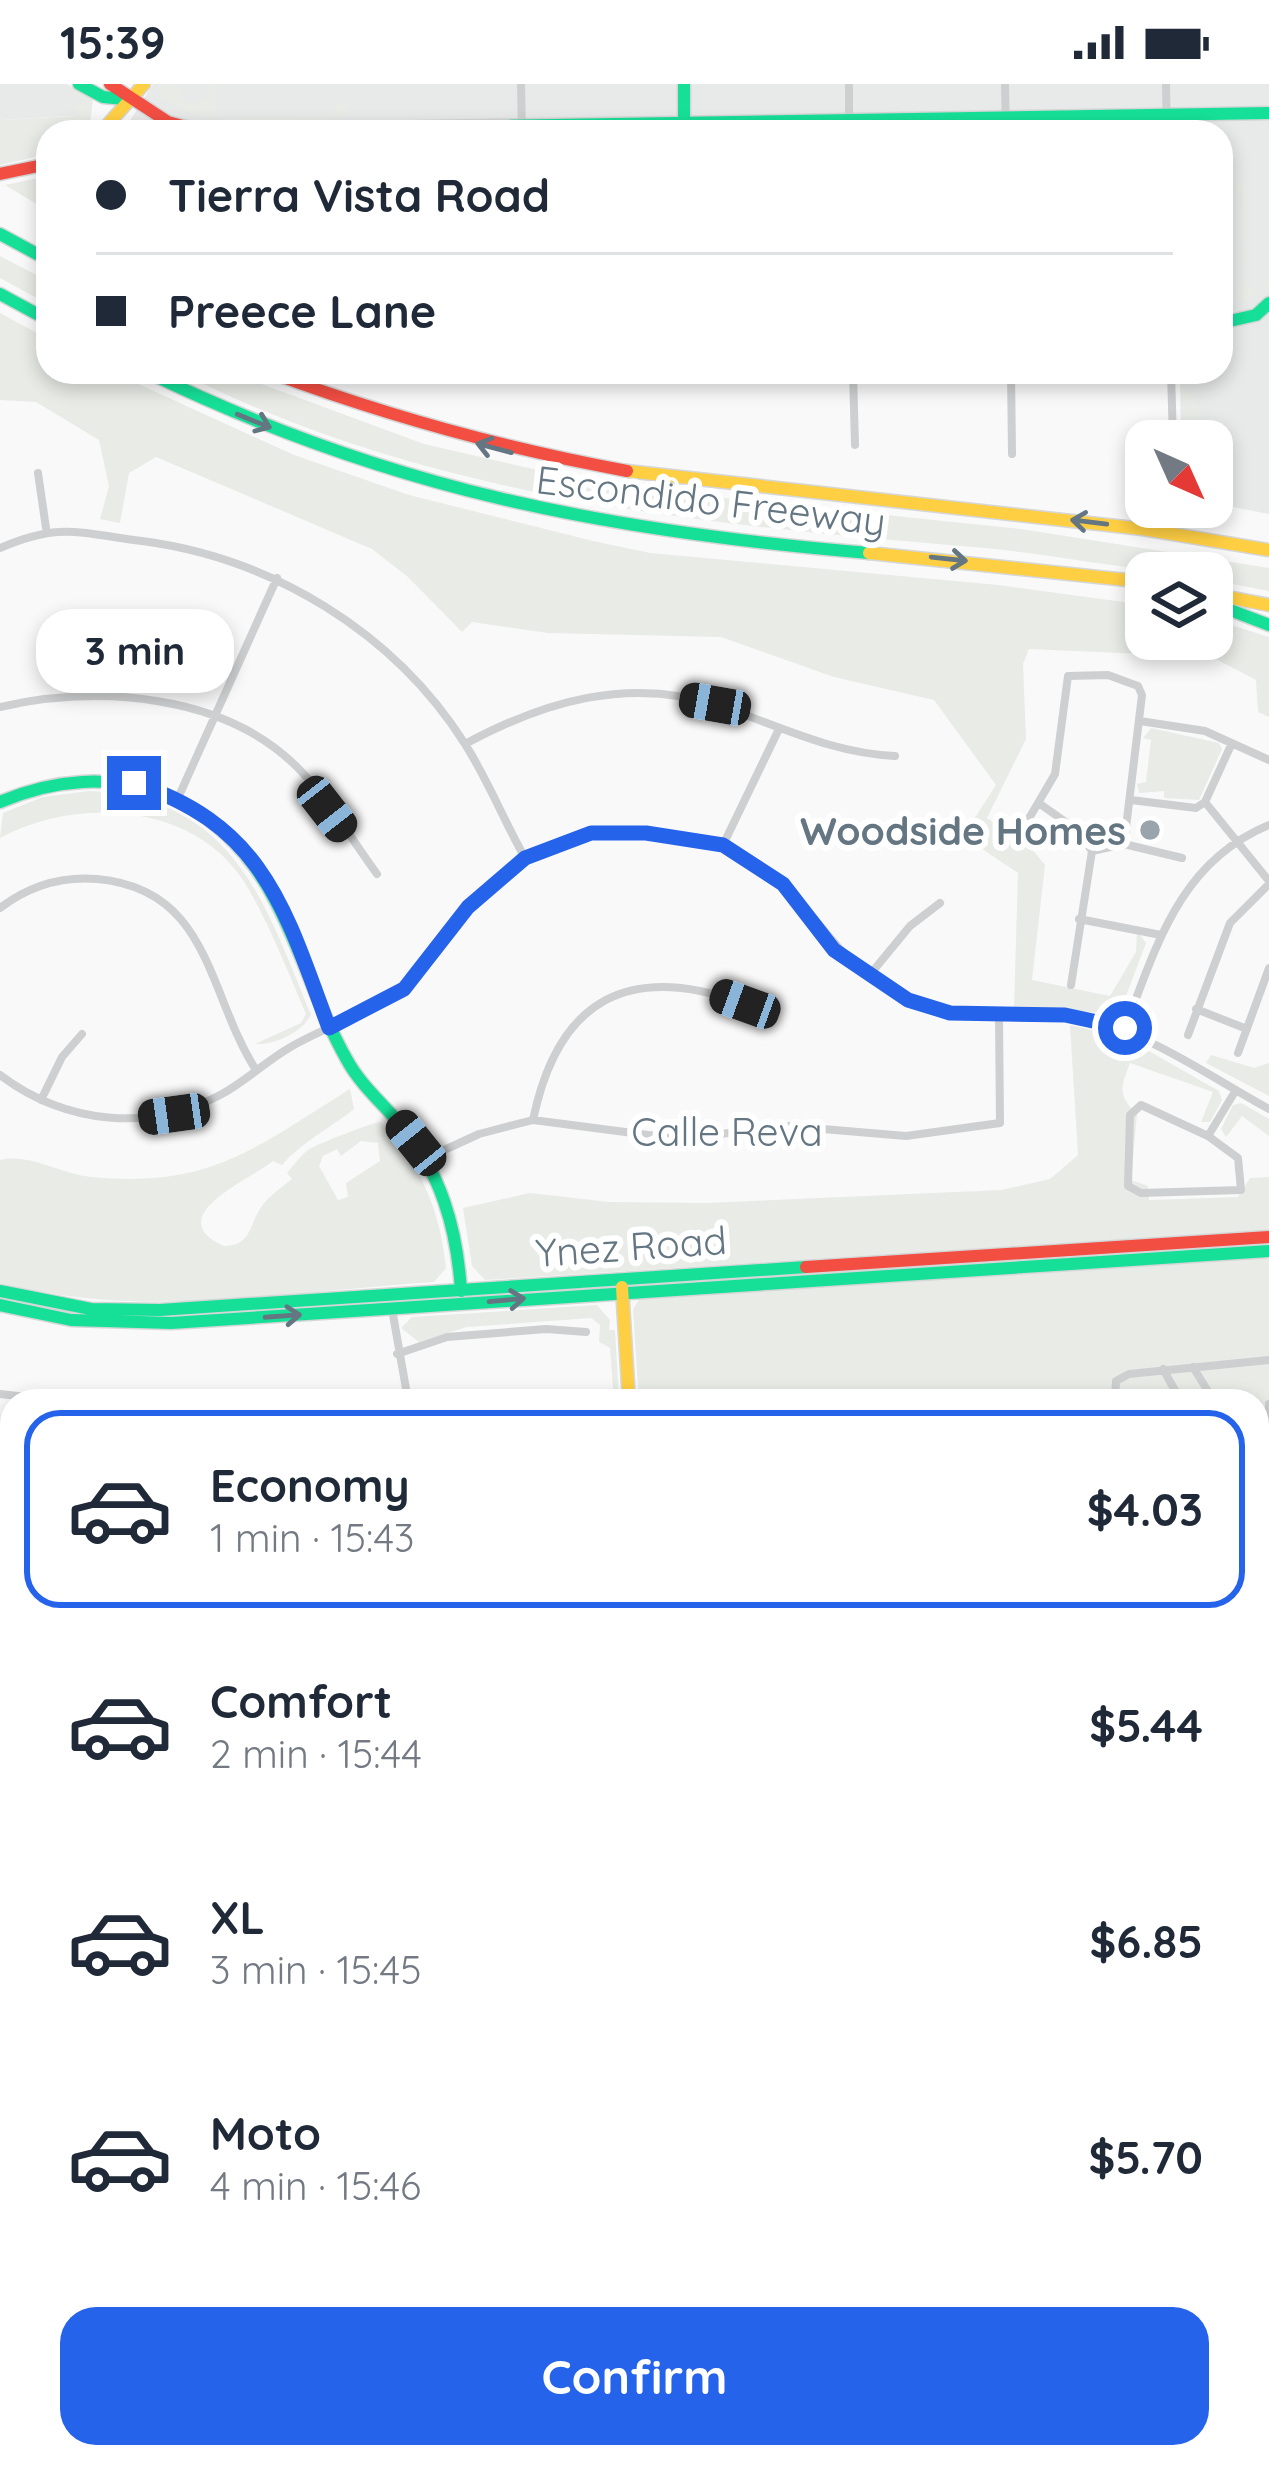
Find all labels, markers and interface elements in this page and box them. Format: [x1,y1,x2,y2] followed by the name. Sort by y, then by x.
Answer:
[60,14,165,70] text: 15:39
[168,167,550,223] text: Tierra Vista Road
[168,283,436,339] text: Preece Lane
[234,411,271,433] one-way arrow
[1125,420,1233,528] north arrow
[1125,420,1233,660] map controls
[476,435,514,457] one-way arrow
[533,454,889,546] street label: Escondido Freeway
[1070,510,1109,533] one-way arrow
[929,548,968,571] one-way arrow
[1125,552,1233,660] button: layers
[35,609,233,693] callout: 3 min
[85,626,185,675] text: 3 min
[676,680,754,728] car
[107,756,161,810] route end
[291,770,363,848] car
[800,806,1126,855] place label: Woodside Homes
[1137,817,1163,843] marker: Woodside Homes
[705,975,785,1033] car
[1098,1001,1152,1055] route start
[136,1091,212,1137] car
[379,1104,453,1182] car
[631,1107,823,1156] street label: Calle Reva
[534,1215,728,1277] street label: Ynez Road
[487,1288,526,1311] one-way arrow
[263,1305,302,1328] one-way arrow
[66,1455,174,1563] icon: car
[210,1457,410,1513] text: Economy
[1087,1481,1203,1537] text: $4.03
[210,1513,414,1562] text: 1 min · 15:43
[66,1671,174,1779] icon: car
[210,1673,392,1729] text: Comfort
[1089,1697,1203,1753] text: $5.44
[210,1729,422,1778] text: 2 min · 15:44
[66,1887,174,1995] icon: car
[210,1889,265,1945] text: XL
[1089,1913,1203,1969] text: $6.85
[210,1945,422,1994] text: 3 min · 15:45
[66,2103,174,2211] icon: car
[210,2105,321,2161] text: Moto
[1088,2129,1203,2185] text: $5.70
[210,2161,421,2210] text: 4 min · 15:46
[60,2307,1209,2445] button: Confirm

